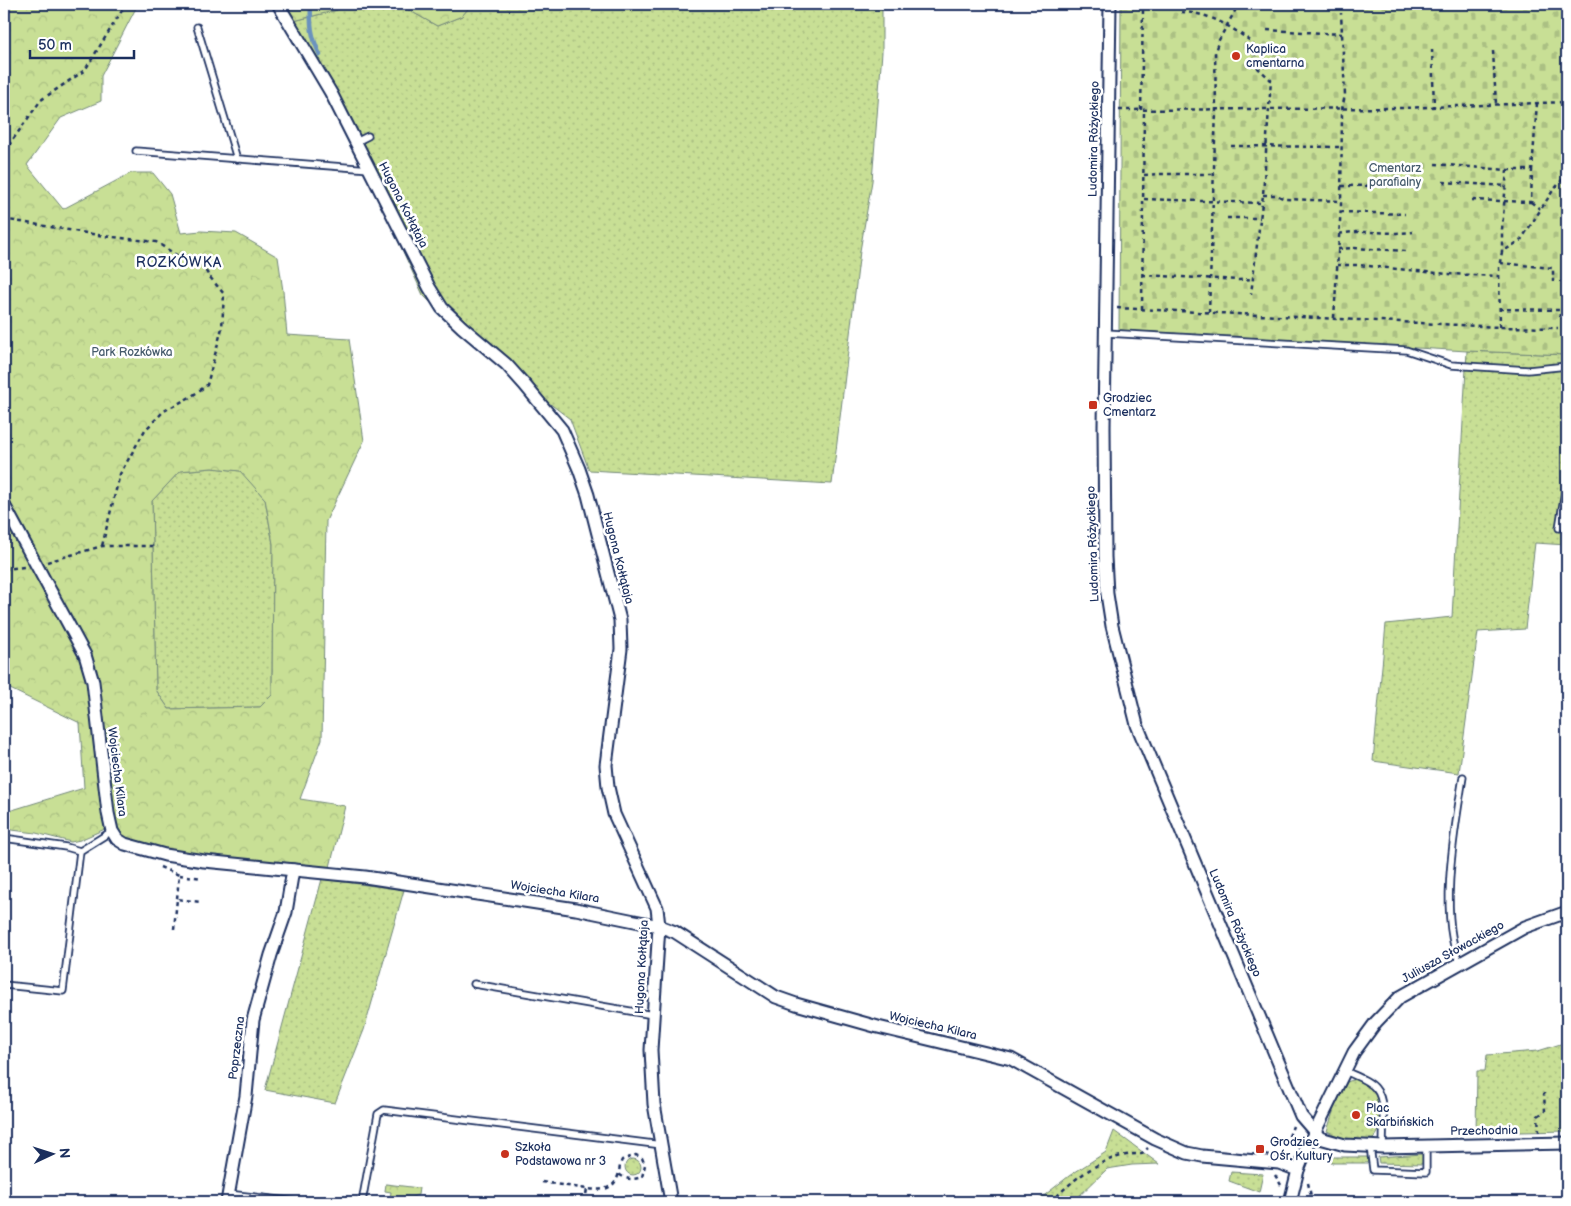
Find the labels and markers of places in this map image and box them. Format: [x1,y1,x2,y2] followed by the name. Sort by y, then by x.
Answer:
[1246,42,1304,71] place label: Kaplica cmentarna
[1230,50,1242,62] marker: Kaplica cmentarna
[1103,391,1156,420] place label: Grodziec Cmentarz
[1087,399,1099,411] marker: Grodziec Cmentarz
[1366,1101,1434,1130] place label: Plac Skarbińskich
[1350,1109,1362,1121] marker: Plac Skarbińskich
[1270,1135,1333,1164] place label: Grodziec Ośr. Kultury
[515,1140,606,1169] place label: Szkoła Podstawowa nr 3
[1254,1143,1266,1155] marker: Grodziec Ośr. Kultury
[499,1148,511,1160] marker: Szkoła Podstawowa nr 3

